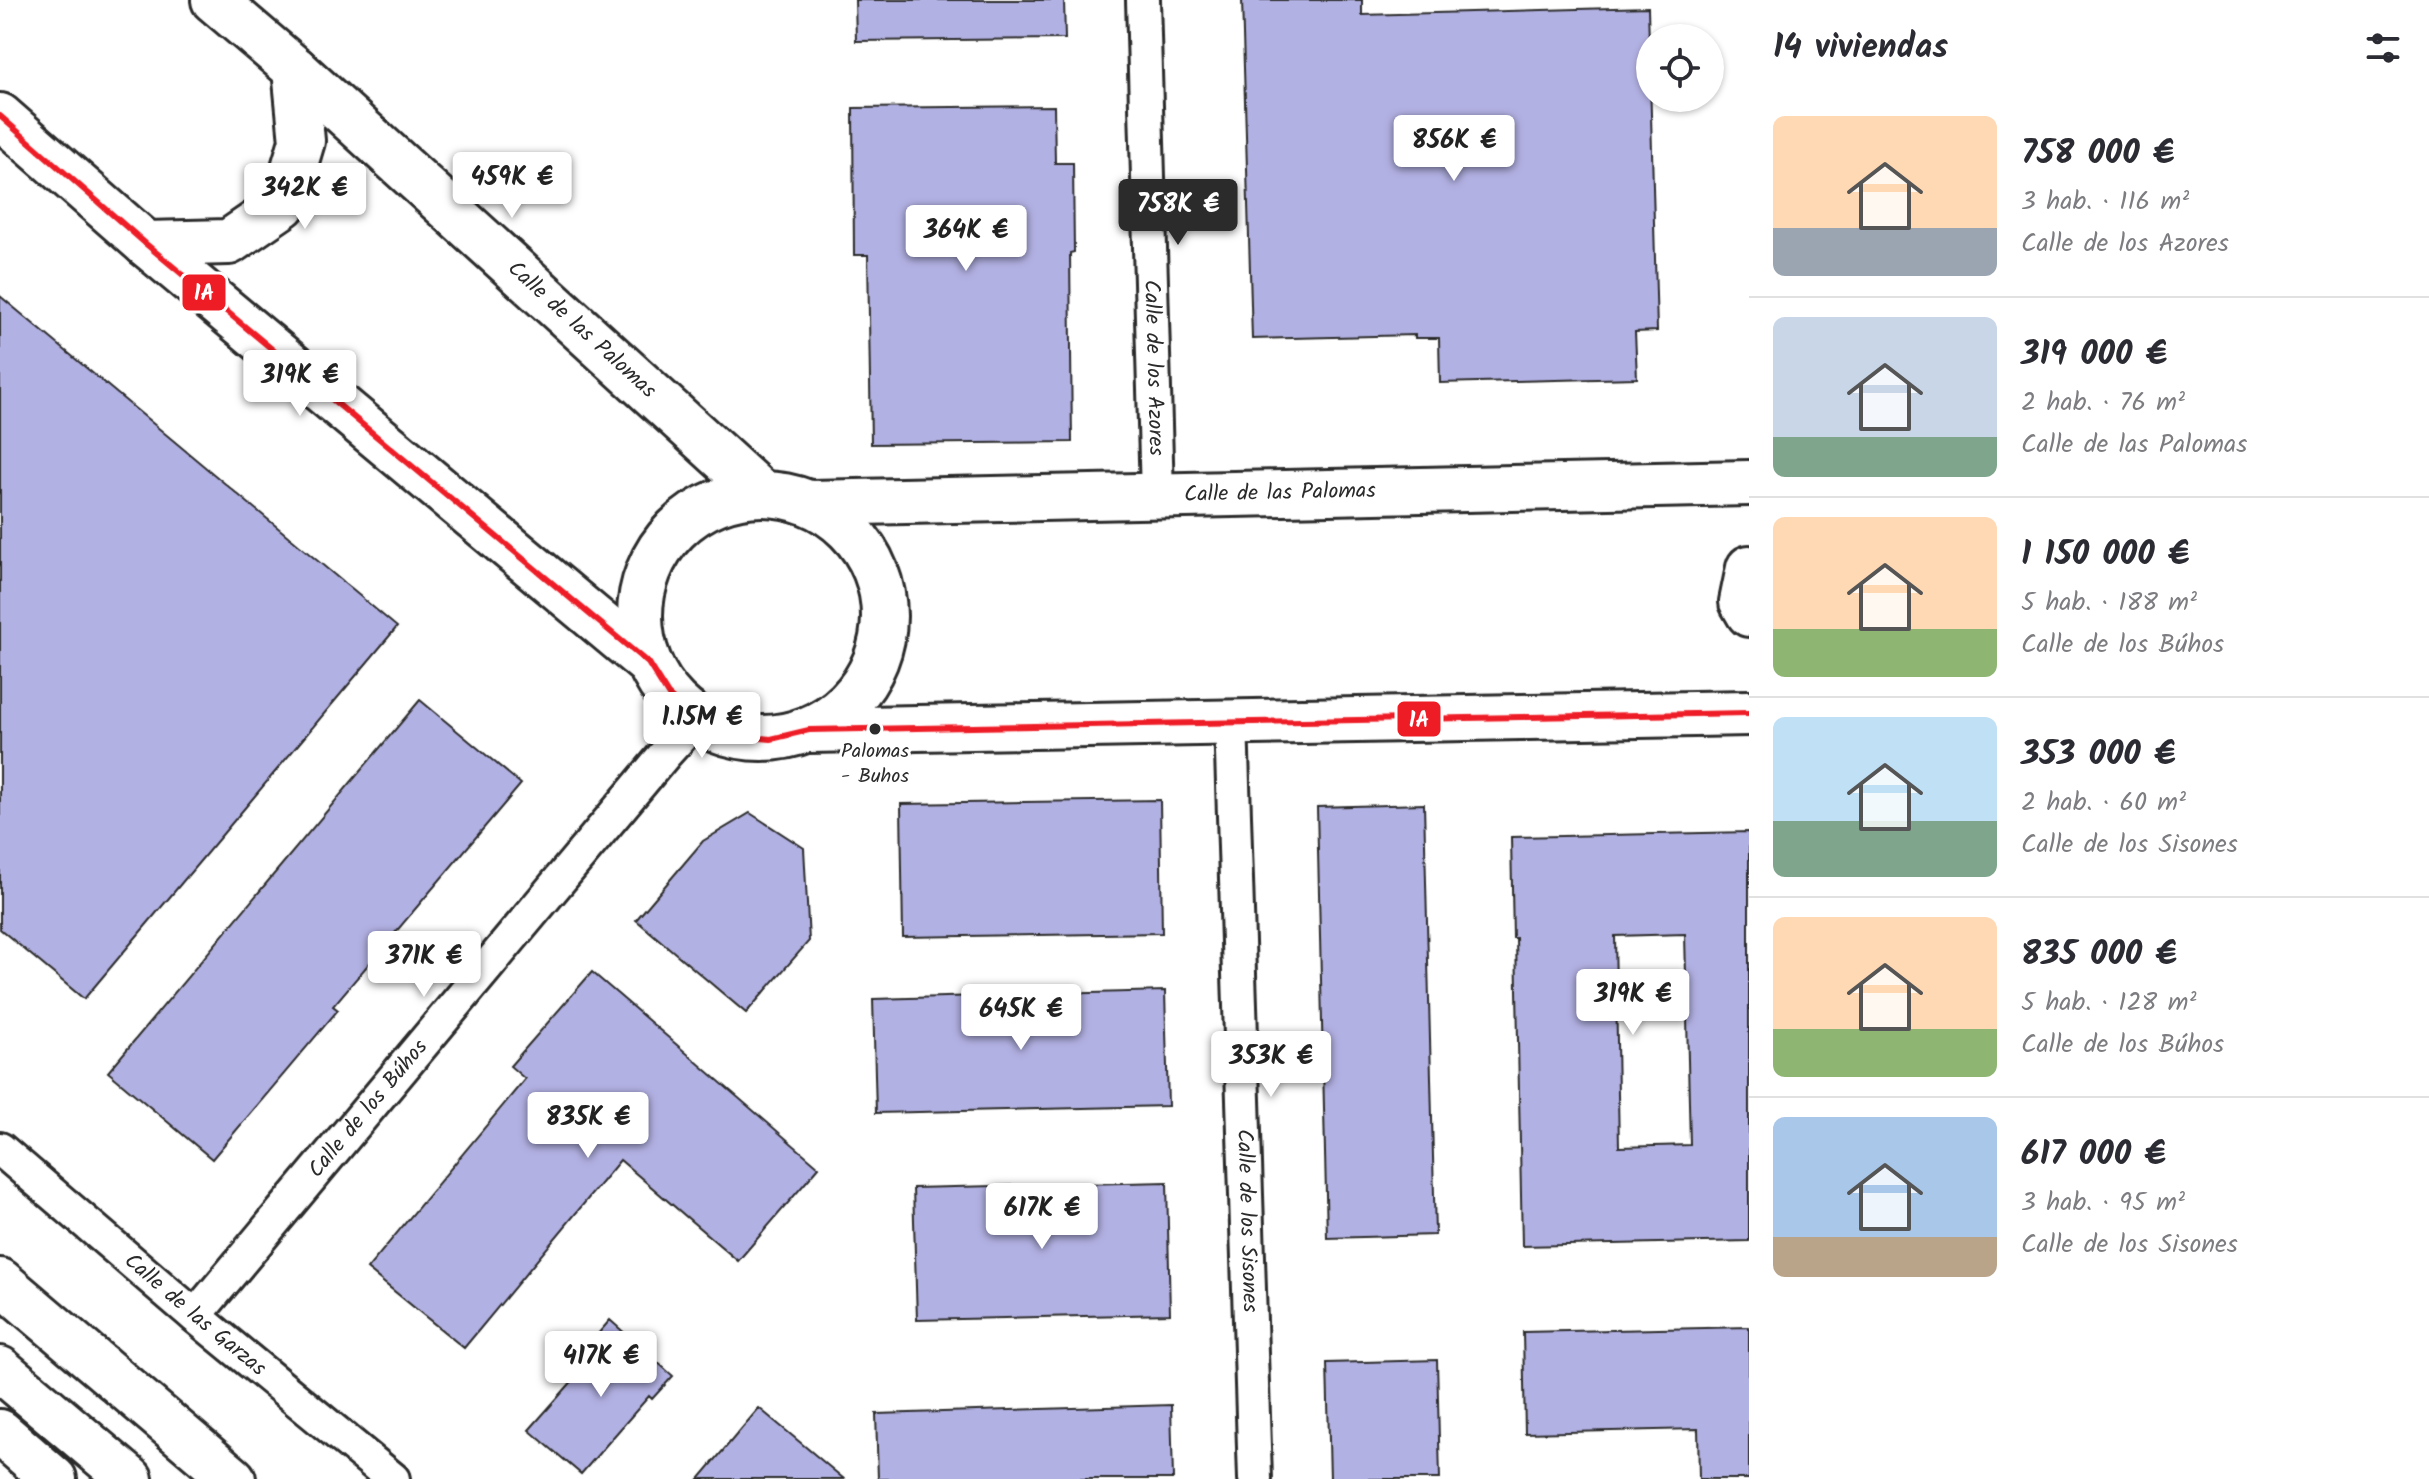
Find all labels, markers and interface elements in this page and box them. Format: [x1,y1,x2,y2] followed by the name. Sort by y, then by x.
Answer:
[1773,21,1948,75] text: 14 viviendas
[1636,24,1724,112] map controls
[1636,24,1724,112] button: locate
[2361,26,2405,70] icon: filters
[1389,115,1519,183] pin: 856K €
[1412,120,1496,162] text: 856K €
[2021,127,2174,181] text: 758 000 €
[1837,148,1933,244] icon: home
[447,152,577,220] pin: 459K €
[471,157,553,199] text: 459K €
[240,163,370,231] pin: 342K €
[262,168,348,210] text: 342K €
[1113,179,1243,247] pin: 758K €
[2021,181,2189,223] text: 3 hab. · 116 m²
[1137,184,1219,226] text: 758K €
[901,205,1031,273] pin: 364K €
[924,210,1008,252] text: 364K €
[2021,223,2229,265] text: Calle de los Azores
[499,252,665,408] street label: Calle de las Palomas
[181,273,227,312] line badge: 1A
[194,277,214,312] text: 1A
[1133,279,1173,457] street label: Calle de los Azores
[2021,328,2167,382] text: 319 000 €
[1837,349,1933,445] icon: home
[235,350,365,418] pin: 319K €
[261,355,339,397] text: 319K €
[2021,382,2185,424] text: 2 hab. · 76 m²
[2021,424,2247,466] text: Calle de las Palomas
[1184,473,1377,513] street label: Calle de las Palomas
[2021,528,2189,582] text: 1 150 000 €
[1837,549,1933,645] icon: home
[2021,582,2197,624] text: 5 hab. · 188 m²
[2021,624,2224,666] text: Calle de los Búhos
[628,692,776,760] pin: 1.15M €
[661,697,743,739] text: 1.15M €
[1396,700,1442,738] line badge: 1A
[1409,704,1429,739] text: 1A
[867,721,883,737] marker: Palomas - Buhos
[2021,728,2175,782] text: 353 000 €
[841,736,909,793] place label: Palomas - Buhos
[1837,749,1933,845] icon: home
[2021,782,2186,824] text: 2 hab. · 60 m²
[2021,824,2238,866] text: Calle de los Sisones
[2021,928,2177,982] text: 835 000 €
[359,931,489,999] pin: 371K €
[386,936,462,978] text: 371K €
[1837,949,1933,1045] icon: home
[1568,969,1698,1037] pin: 319K €
[1594,974,1672,1016] text: 319K €
[2021,982,2196,1024] text: 5 hab. · 128 m²
[956,984,1086,1052] pin: 645K €
[979,989,1063,1031] text: 645K €
[2021,1024,2224,1066] text: Calle de los Búhos
[300,1031,437,1186] street label: Calle de los Búhos
[1206,1031,1336,1099] pin: 353K €
[1229,1036,1313,1078] text: 353K €
[523,1092,653,1160] pin: 835K €
[546,1097,630,1139] text: 835K €
[1226,1128,1267,1314] street label: Calle de los Sisones
[2021,1128,2166,1182] text: 617 000 €
[1837,1149,1933,1245] icon: home
[2021,1182,2185,1224] text: 3 hab. · 95 m²
[977,1183,1107,1251] pin: 617K €
[1004,1188,1080,1230] text: 617K €
[2021,1224,2238,1266] text: Calle de los Sisones
[116,1245,274,1386] street label: Calle de las Garzas
[536,1331,666,1399] pin: 417K €
[563,1336,639,1378] text: 417K €

